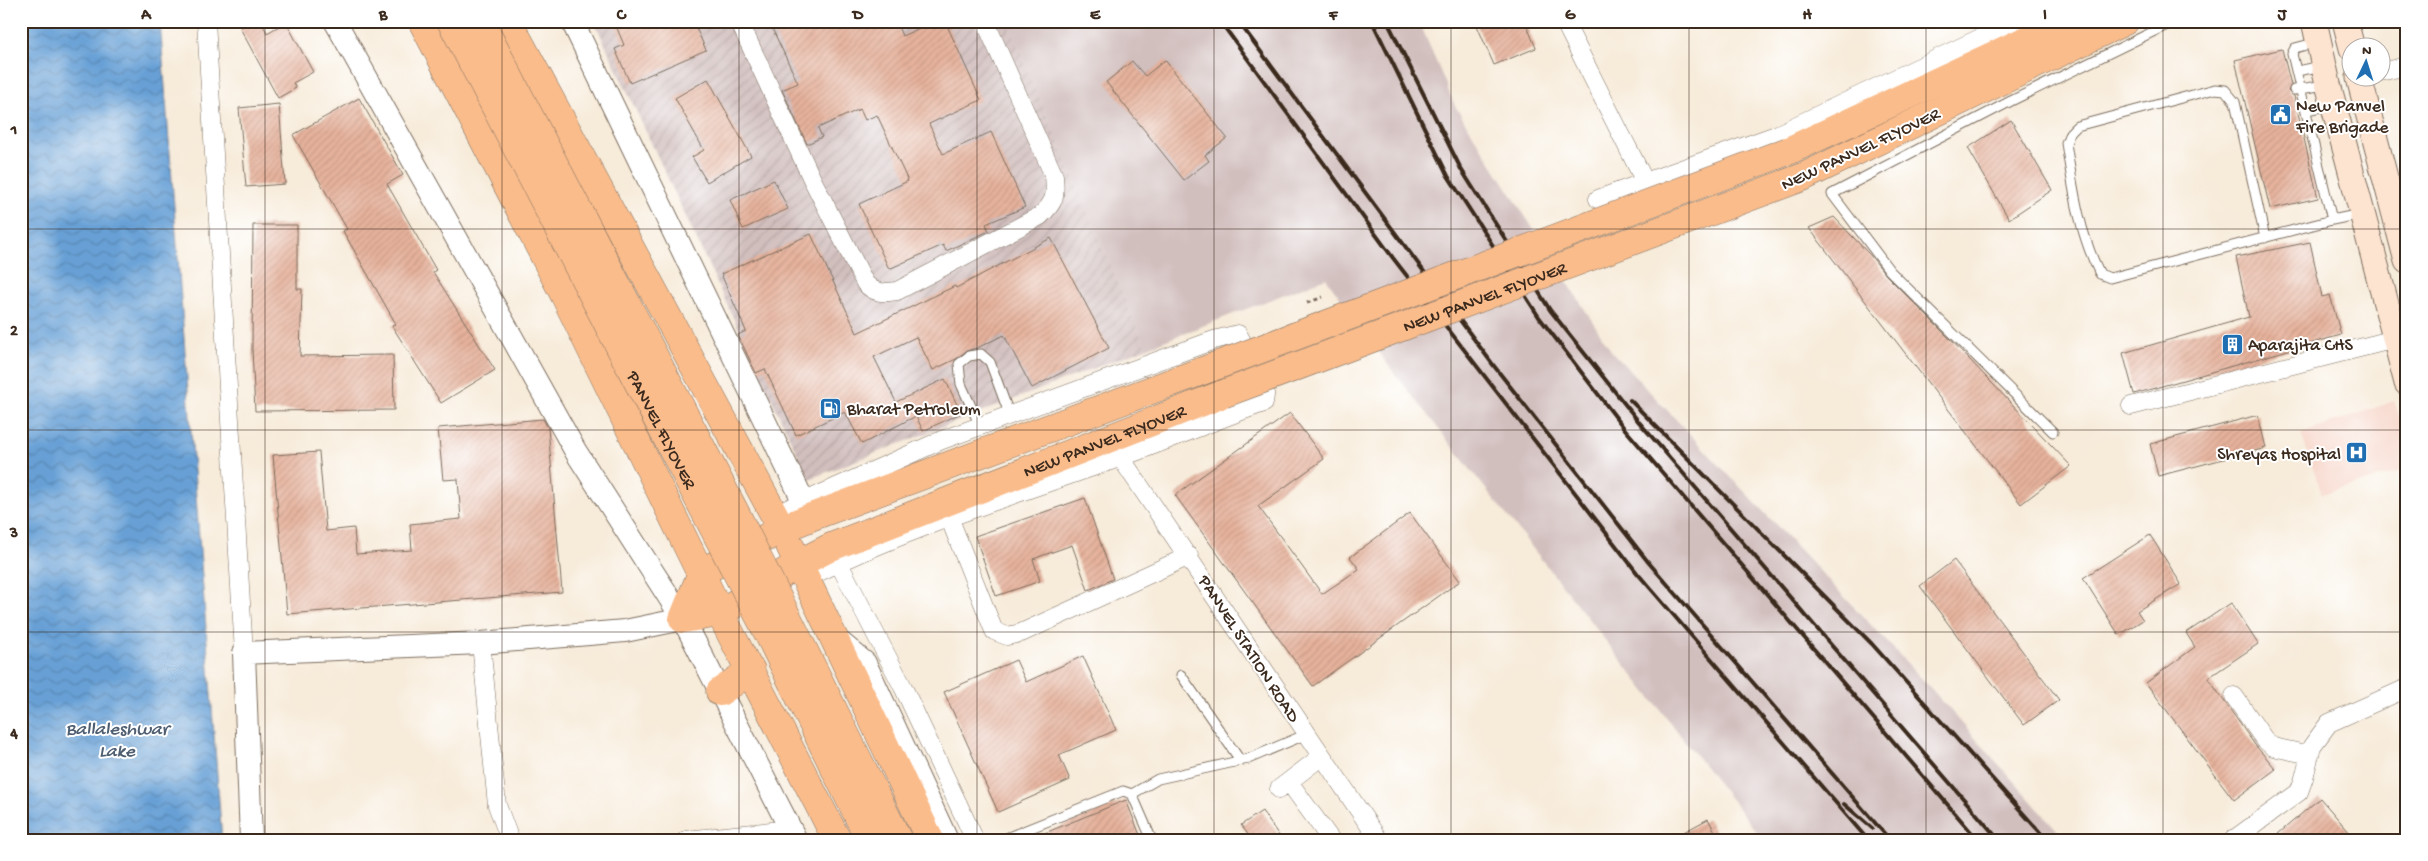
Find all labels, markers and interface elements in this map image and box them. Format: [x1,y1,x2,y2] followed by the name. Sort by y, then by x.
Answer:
[140,7,152,26] text: A
[378,7,388,26] text: B
[616,7,627,26] text: C
[851,7,864,26] text: D
[1090,7,1101,26] text: E
[1328,7,1339,26] text: F
[1565,7,1576,26] text: G
[1802,7,1812,26] text: H
[2043,7,2047,26] text: I
[2277,7,2288,26] text: J
[2340,38,2390,88] north arrow
[2362,43,2372,60] text: N
[2295,97,2389,139] place label: New Panvel Fire Brigade
[2268,103,2292,127] public building icon: New Panvel Fire Brigade
[1778,104,1944,196] street label: NEW PANVEL FLYOVER
[10,122,17,141] text: 1
[1401,258,1570,339] street label: NEW PANVEL FLYOVER
[10,323,18,342] text: 2
[2220,332,2244,356] building icon: Aparajita CHS
[2248,336,2354,357] place label: Aparajita CHS
[621,367,700,494] street label: PANVEL FLYOVER
[819,396,843,420] fuel station icon: Bharat Petroleum
[846,400,981,421] place label: Bharat Petroleum
[1021,401,1190,484] street label: NEW PANVEL FLYOVER
[2345,441,2369,465] hospital icon: Shreyas Hospital
[2217,445,2341,466] place label: Shreyas Hospital
[9,525,18,544] text: 3
[1192,571,1303,727] street label: PANVEL STATION ROAD
[66,719,172,764] water label: Ballaleshwar Lake
[9,726,18,745] text: 4

